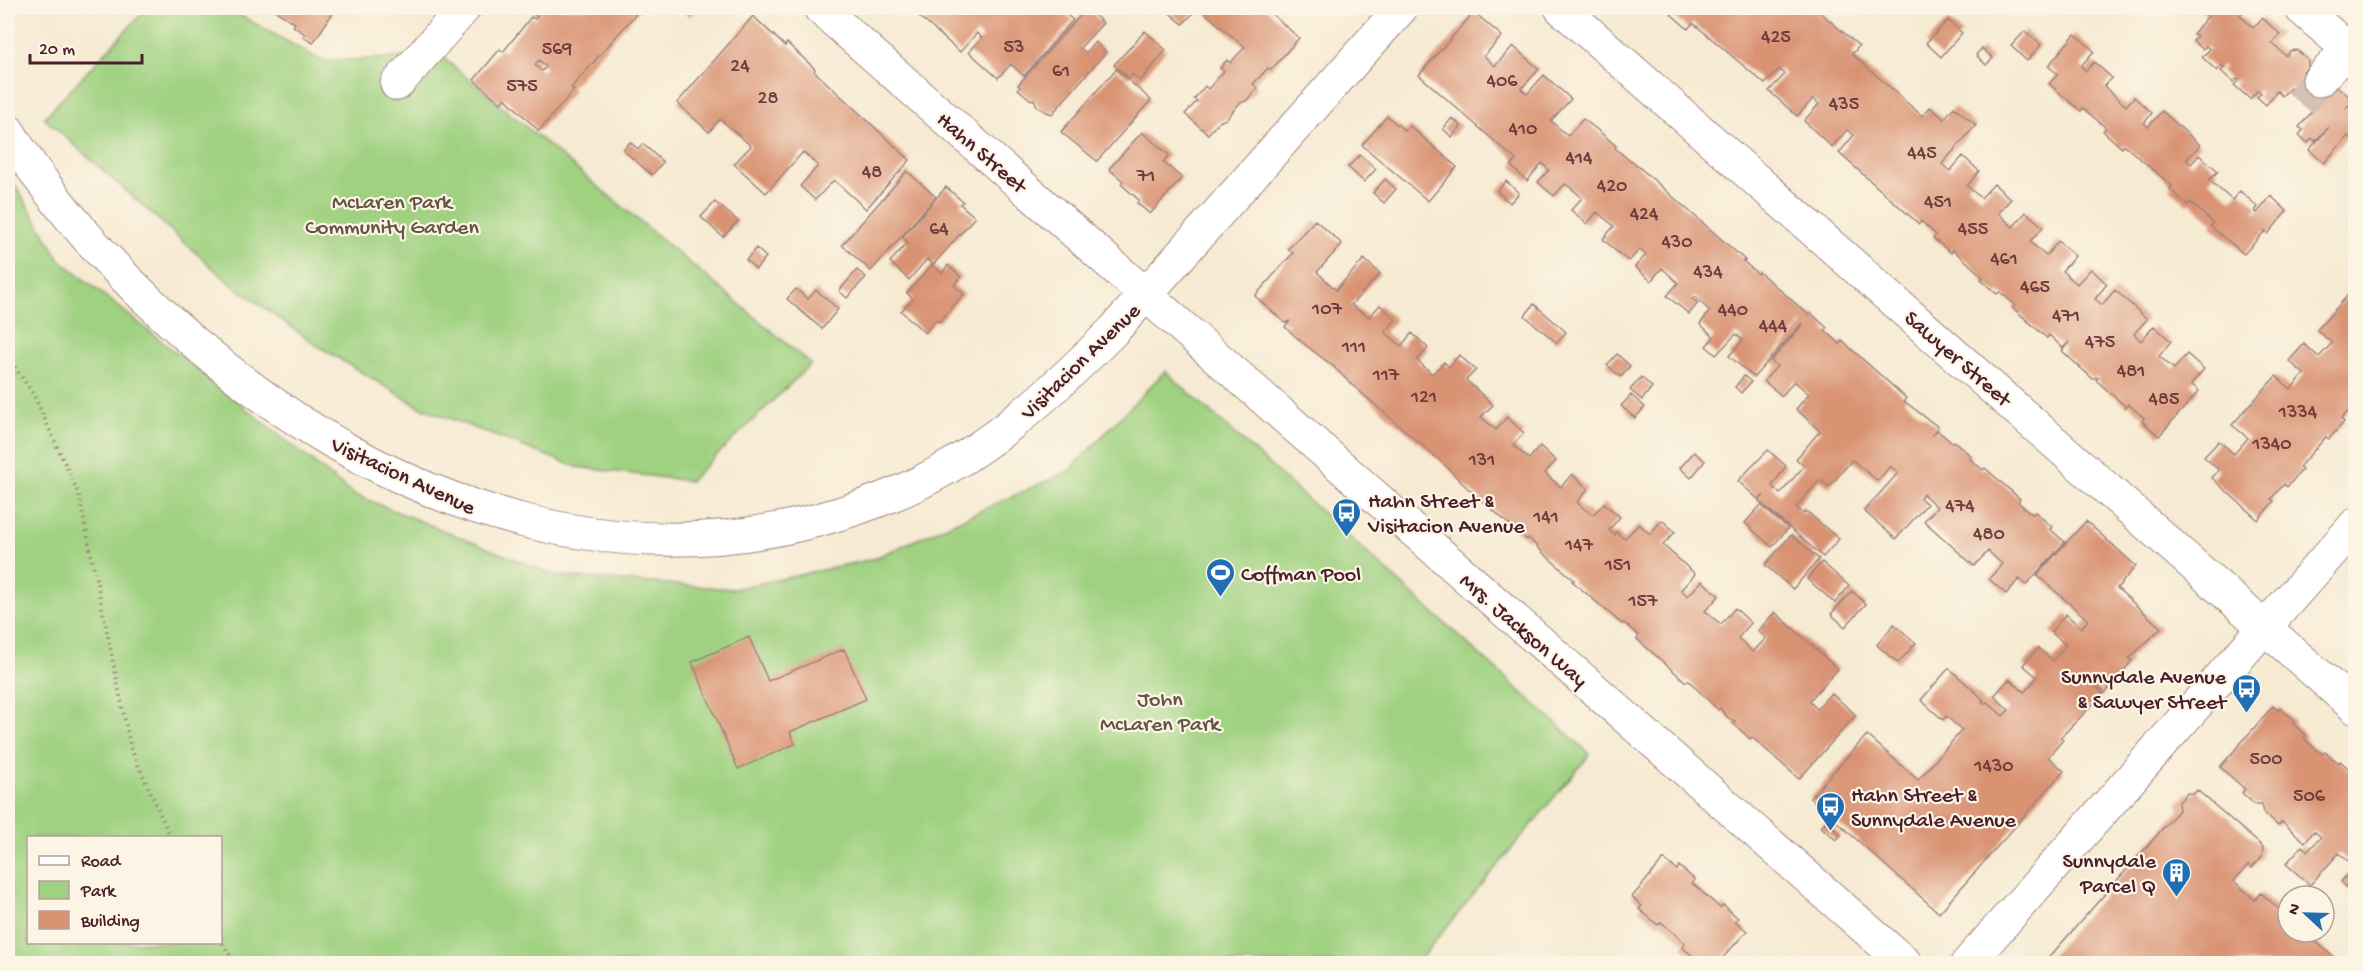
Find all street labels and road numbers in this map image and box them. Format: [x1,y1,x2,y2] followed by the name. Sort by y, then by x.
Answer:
[930,108,1032,202] street label: Hahn Street
[1016,299,1148,427] street label: Visitacion Avenue
[1898,306,2017,415] street label: Sawyer Street
[325,432,479,523] street label: Visitacion Avenue
[1453,569,1592,695] street label: Mrs. Jackson Way

